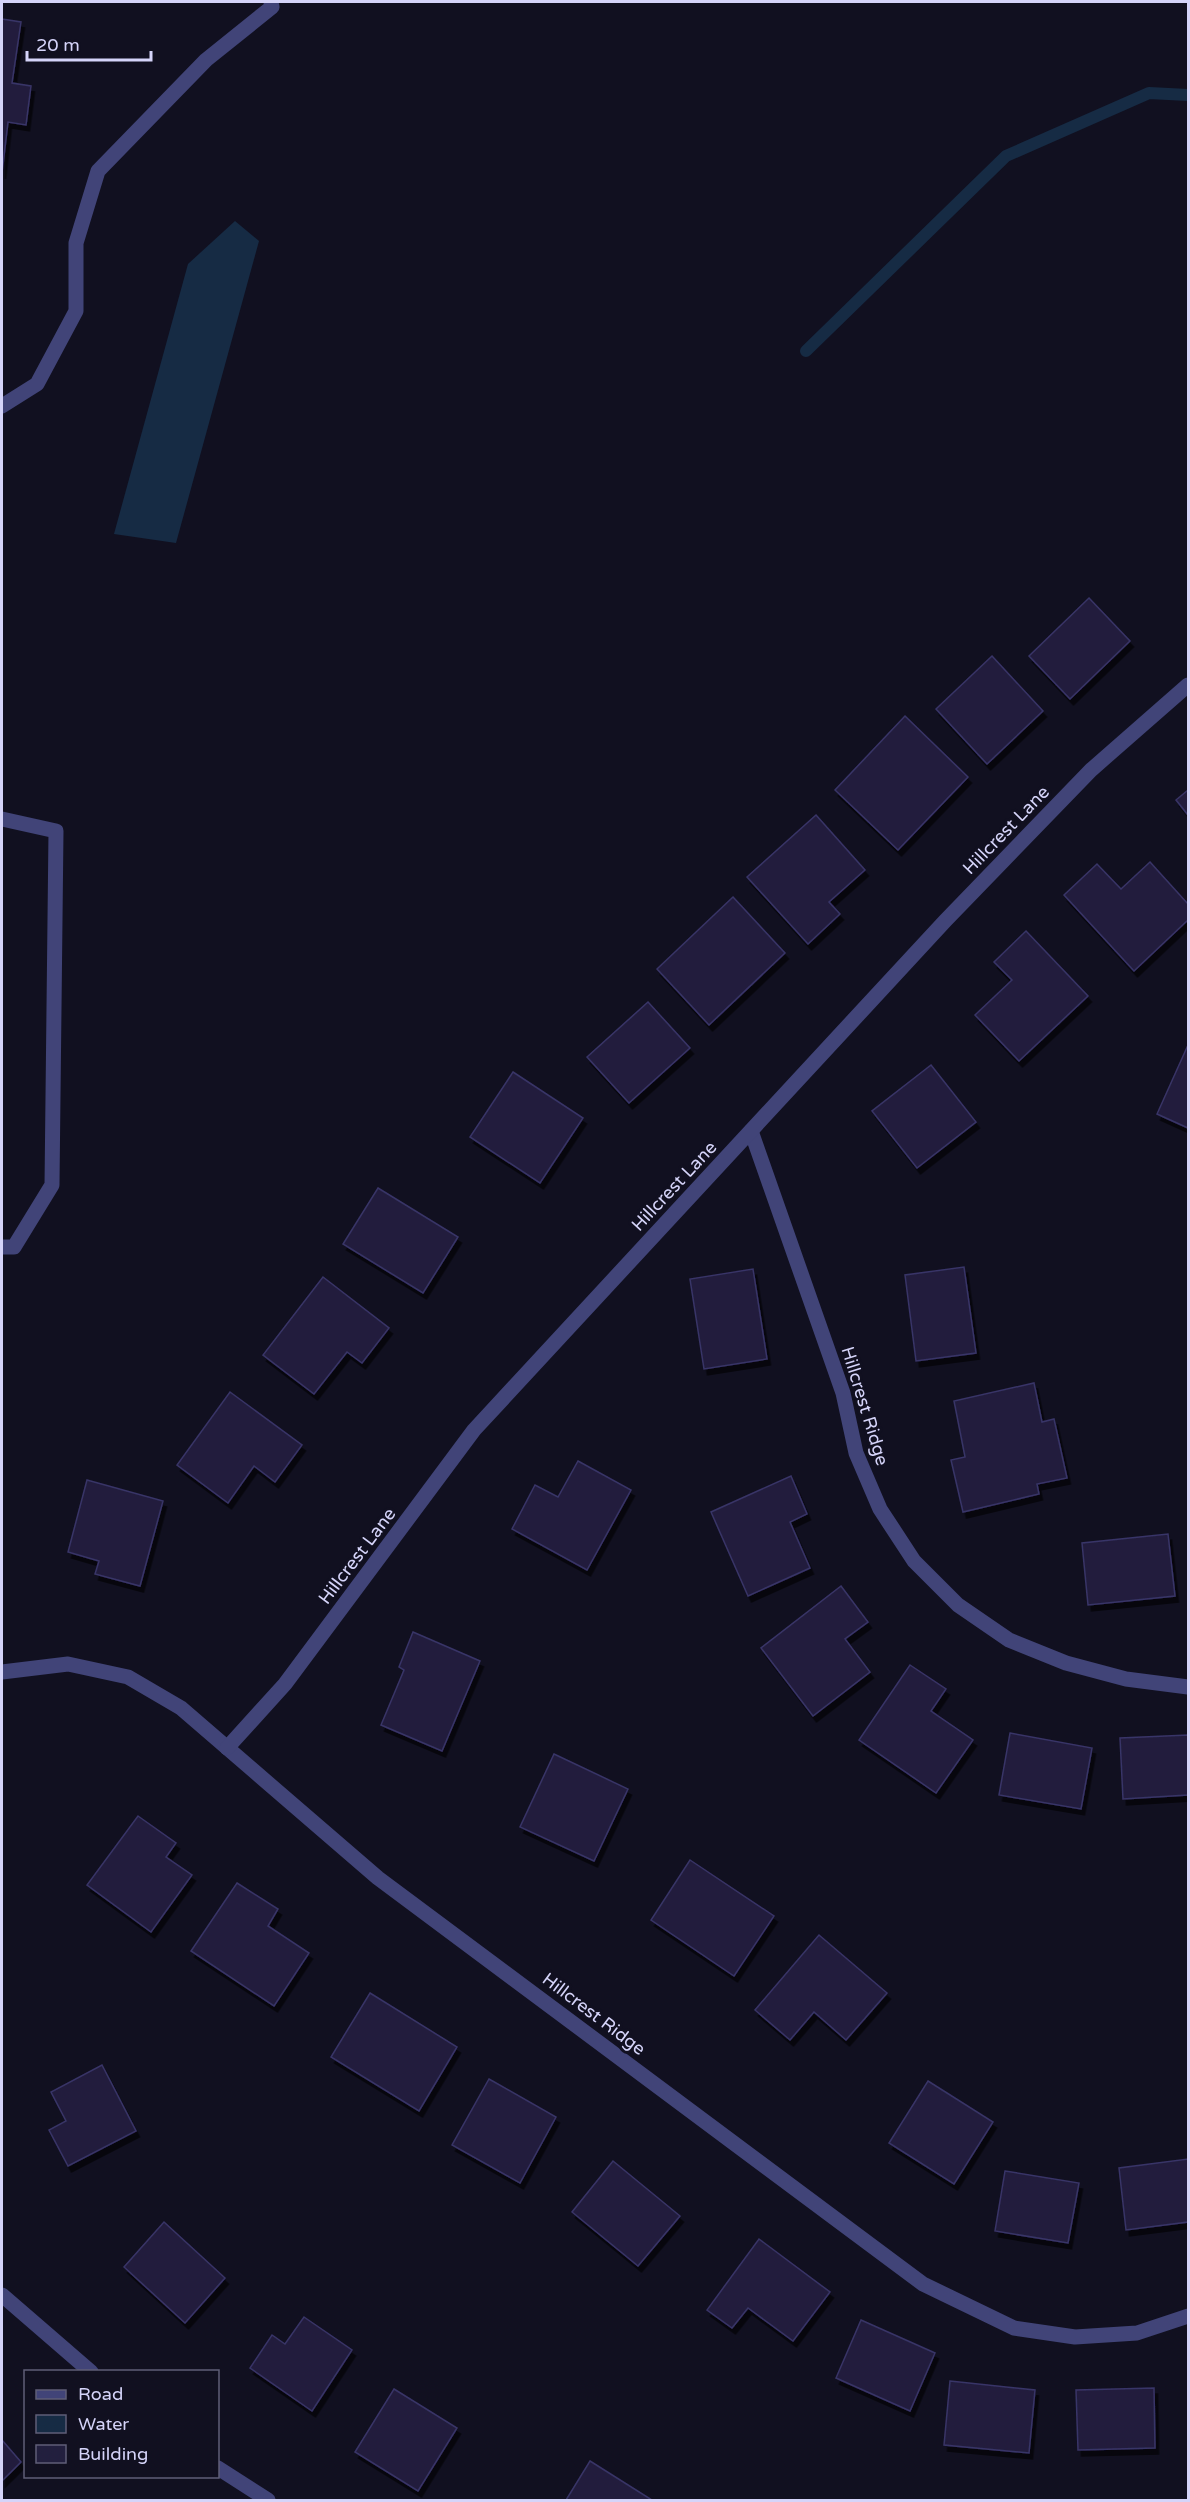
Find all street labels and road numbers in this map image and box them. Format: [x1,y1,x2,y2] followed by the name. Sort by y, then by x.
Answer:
[958,781,1054,879] street label: Hillcrest Lane
[627,1136,721,1236] street label: Hillcrest Lane
[836,1344,894,1468] street label: Hillcrest Ridge
[314,1503,400,1609] street label: Hillcrest Lane
[538,1968,650,2060] street label: Hillcrest Ridge

